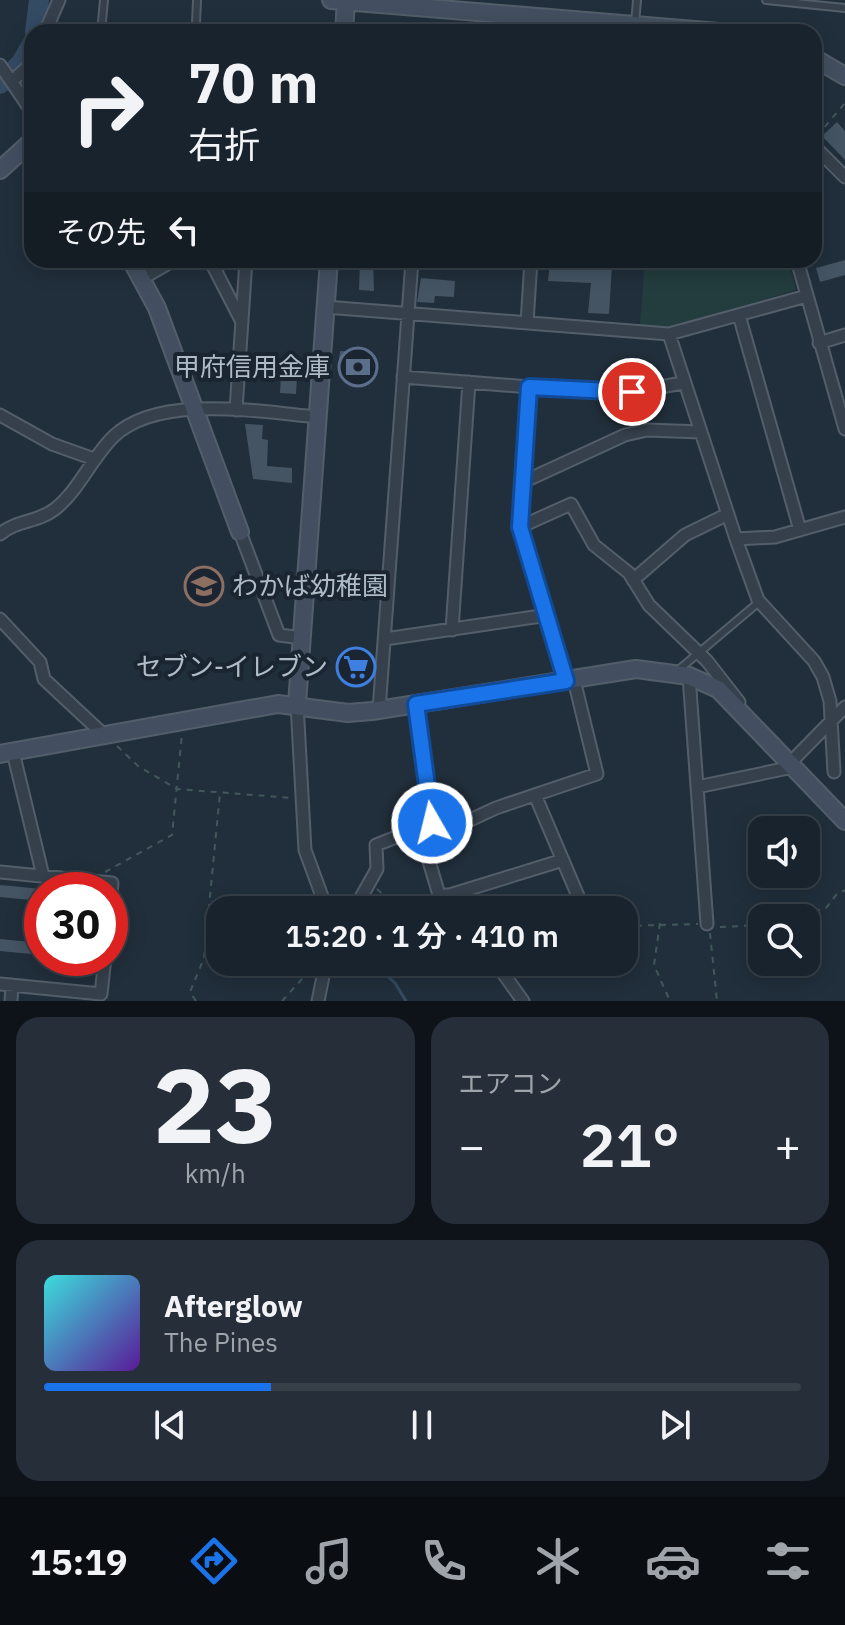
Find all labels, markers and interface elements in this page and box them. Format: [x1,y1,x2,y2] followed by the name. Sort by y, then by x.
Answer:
[188,46,318,118] text: 70 m
[56,56,160,160] icon: right
[188,121,260,168] text: 右折
[162,208,206,252] icon: left
[56,212,146,251] text: その先
[337,346,379,388] bank icon: 甲府信用金庫
[174,349,330,383] place label: 甲府信用金庫
[598,358,666,426] pin
[610,370,654,414] icon: arrive
[183,565,225,607] school or university icon: わかば幼稚園
[232,568,388,602] place label: わかば幼稚園
[335,646,377,688] supermarket icon: セブン-イレブン
[136,649,328,683] place label: セブン-イレブン
[390,781,474,865] position arrow
[748,816,820,976] map controls
[748,816,820,888] button: sound
[24,872,128,976] speed limit sign: 30
[748,904,820,976] button: search
[285,916,559,955] text: 15:20 · 1 分 · 410 m
[153,1036,278,1172] text: 23
[459,1066,563,1100] text: エアコン
[580,1105,680,1184] text: 21°
[459,1117,485,1174] text: −
[775,1117,801,1174] text: +
[185,1156,246,1190] text: km/h
[164,1286,303,1325] text: Afterglow
[164,1325,278,1359] text: The Pines
[148,1403,192,1447] icon: previous
[400,1403,444,1447] icon: pause
[653,1403,697,1447] icon: next
[186,1533,242,1589] icon: directions
[301,1533,357,1589] icon: music
[416,1533,472,1589] icon: phone
[530,1533,586,1589] icon: climate
[645,1533,701,1589] icon: car
[760,1533,816,1589] icon: filters
[29,1538,128,1585] text: 15:19

